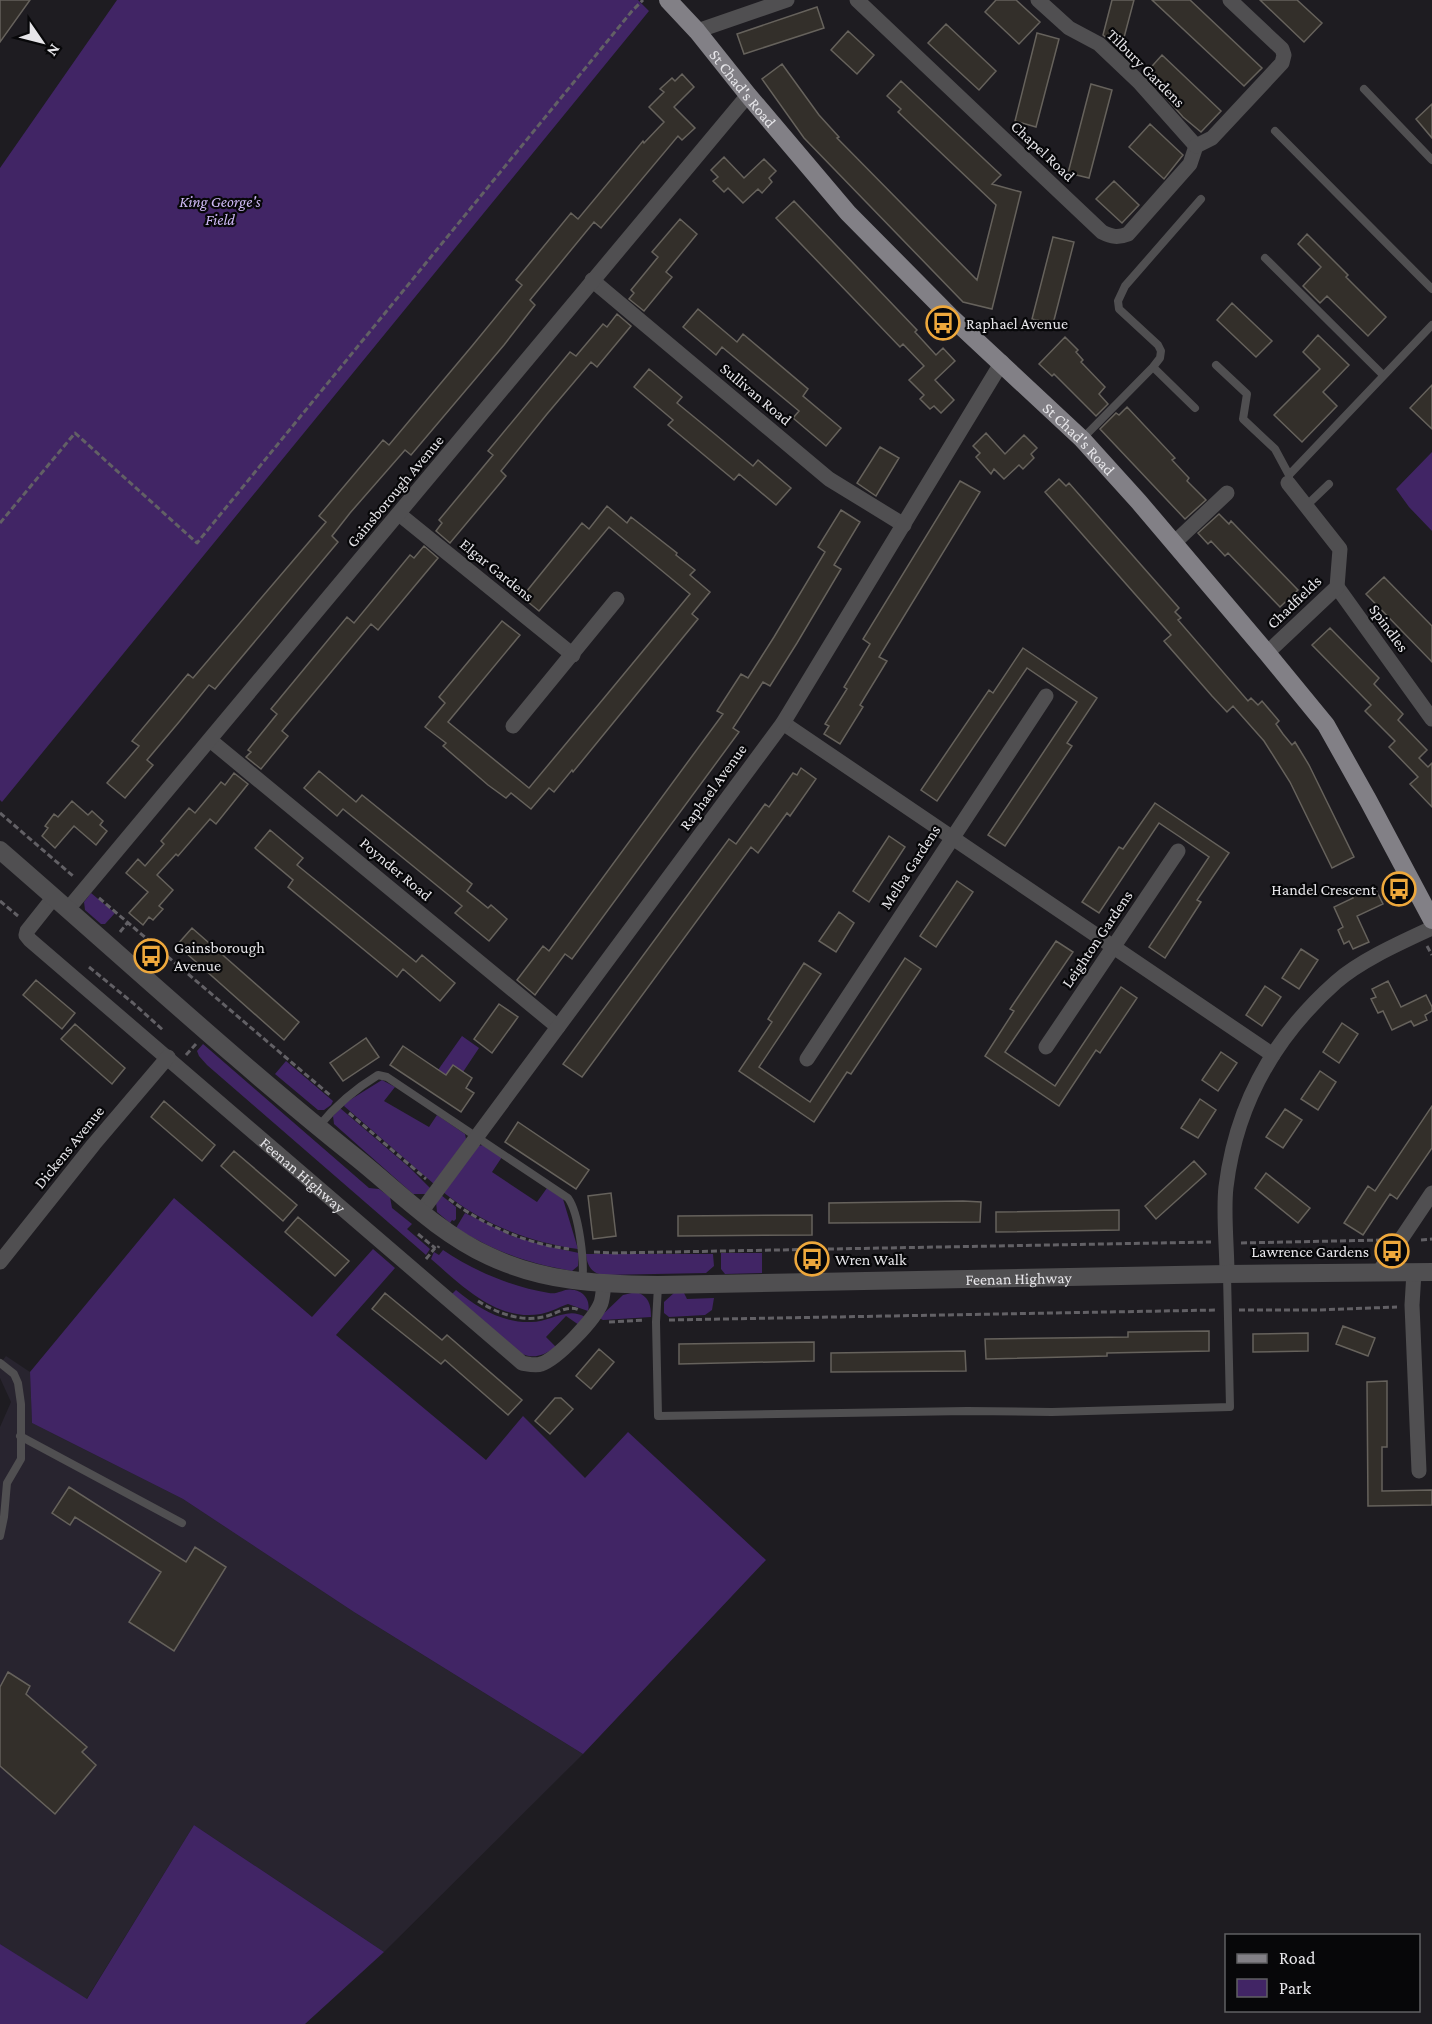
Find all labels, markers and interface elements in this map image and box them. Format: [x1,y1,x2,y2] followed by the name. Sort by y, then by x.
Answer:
[12,12,72,72] north arrow
[1103,26,1188,111] street label: Tilbury Gardens
[44,41,64,60] text: N
[707,46,780,131] street label: St Chad's Road
[1007,117,1079,186] street label: Chapel Road
[179,193,261,228] park label: King George's Field
[925,305,961,341] bus stop icon: Raphael Avenue
[966,315,1068,333] place label: Raphael Avenue
[717,359,795,429] street label: Sullivan Road
[1040,399,1119,479] street label: St Chad's Road
[343,432,448,551] street label: Gainsborough Avenue
[456,535,537,606] street label: Elgar Gardens
[1264,572,1324,632] street label: Chadfields
[1365,601,1412,656] street label: Spindles
[676,741,751,834] street label: Raphael Avenue
[877,822,943,912] street label: Melba Gardens
[356,834,436,905] street label: Poynder Road
[1381,871,1417,907] bus stop icon: Handel Crescent
[1271,881,1377,898] place label: Handel Crescent
[1058,887,1137,991] street label: Leighton Gardens
[133,938,169,974] bus stop icon: Gainsborough Avenue
[174,939,265,974] place label: Gainsborough Avenue
[31,1102,107,1192] street label: Dickens Avenue
[257,1134,349,1217] street label: Feenan Highway
[1374,1233,1410,1269] bus stop icon: Lawrence Gardens
[794,1241,830,1277] bus stop icon: Wren Walk
[1251,1243,1369,1260] place label: Lawrence Gardens
[835,1251,907,1268] place label: Wren Walk
[965,1268,1073,1288] street label: Feenan Highway
[1225,1934,1420,2012] legend
[1279,1948,1316,1968] text: Road
[1279,1978,1311,1998] text: Park

